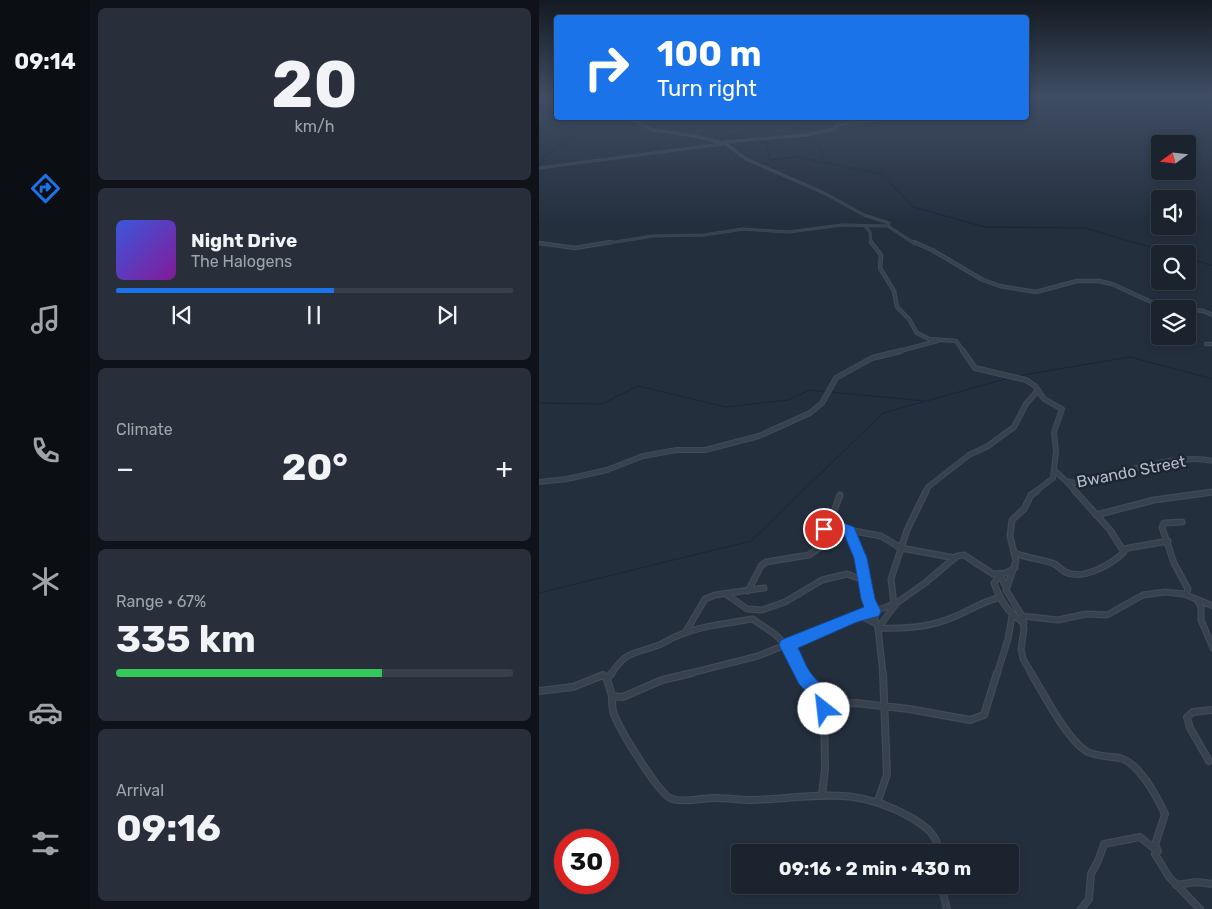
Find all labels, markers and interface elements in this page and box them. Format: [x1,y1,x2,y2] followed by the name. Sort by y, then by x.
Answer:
[657,33,762,75] text: 100 m
[574,35,639,100] icon: right
[271,46,358,123] text: 20
[14,48,76,75] text: 09:14
[657,75,757,102] text: Turn right
[295,117,334,136] text: km/h
[1151,135,1197,180] north arrow
[1151,135,1196,345] map controls
[28,171,63,206] icon: directions
[1151,190,1196,235] button: sound
[191,229,297,252] text: Night Drive
[1151,245,1196,290] button: search
[191,252,292,271] text: The Halogens
[1151,300,1196,345] button: layers
[168,301,196,329] icon: previous
[300,301,328,329] icon: pause
[433,301,461,329] icon: next
[28,302,63,337] icon: music
[116,420,173,439] text: Climate
[28,433,63,468] icon: phone
[282,444,348,490] text: 20°
[116,452,134,485] text: −
[496,452,513,485] text: +
[1075,452,1187,491] street label: Bwando Street
[803,508,845,550] pin
[810,515,838,543] icon: arrive
[28,564,63,599] icon: climate
[116,592,206,611] text: Range · 67%
[116,616,256,662] text: 335 km
[797,682,849,734] position arrow
[28,695,63,730] icon: car
[116,781,164,800] text: Arrival
[116,805,221,851] text: 09:16
[28,826,63,861] icon: filters
[554,829,619,894] speed limit sign: 30
[779,857,971,880] text: 09:16 · 2 min · 430 m

